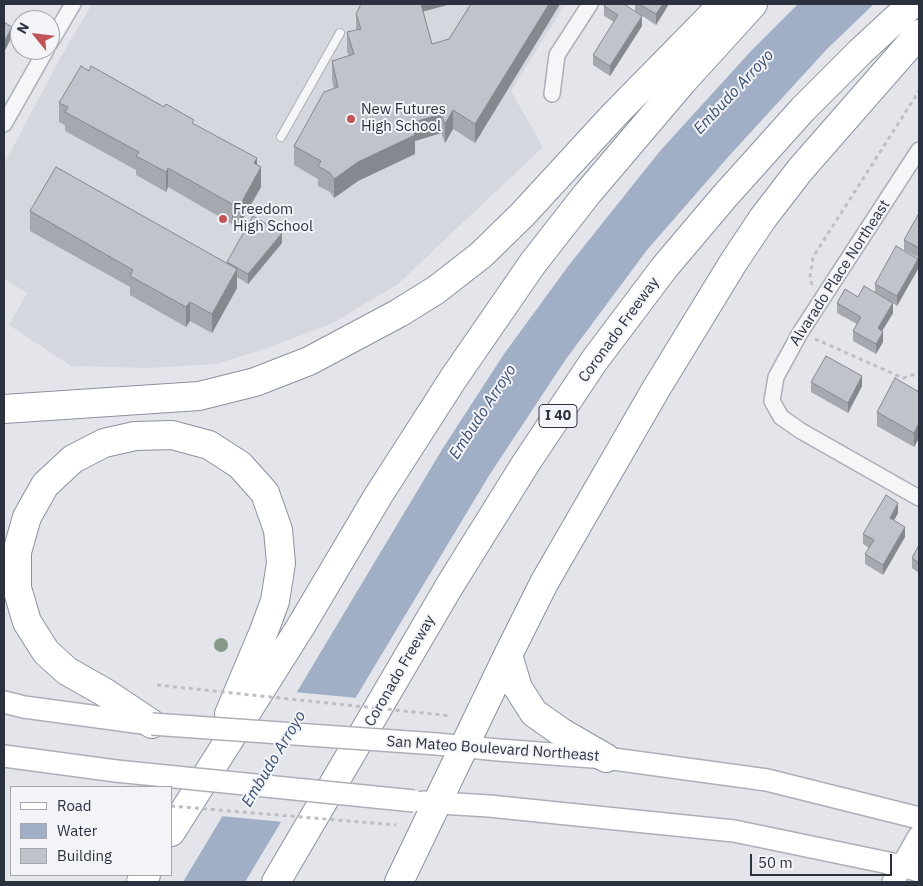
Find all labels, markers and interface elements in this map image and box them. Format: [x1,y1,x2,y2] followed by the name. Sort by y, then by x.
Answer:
[10,10,60,60] north arrow
[12,19,33,37] text: N
[690,46,778,138] water label: Embudo Arroyo
[361,101,446,136] place label: New Futures High School
[345,113,357,125] marker: New Futures High School
[786,197,894,349] street label: Alvarado Place Northeast
[233,201,313,236] place label: Freedom High School
[217,213,229,225] marker: Freedom High School
[575,274,663,386] street label: Coronado Freeway
[445,361,521,463] water label: Embudo Arroyo
[539,404,577,428] road number: I 40
[361,612,439,730] street label: Coronado Freeway
[238,707,310,811] water label: Embudo Arroyo
[386,733,600,765] street label: San Mateo Boulevard Northeast
[10,786,172,876] legend
[57,796,92,815] text: Road
[57,821,97,840] text: Water
[753,844,896,876] scale bar
[57,846,112,865] text: Building
[758,853,793,872] text: 50 m

